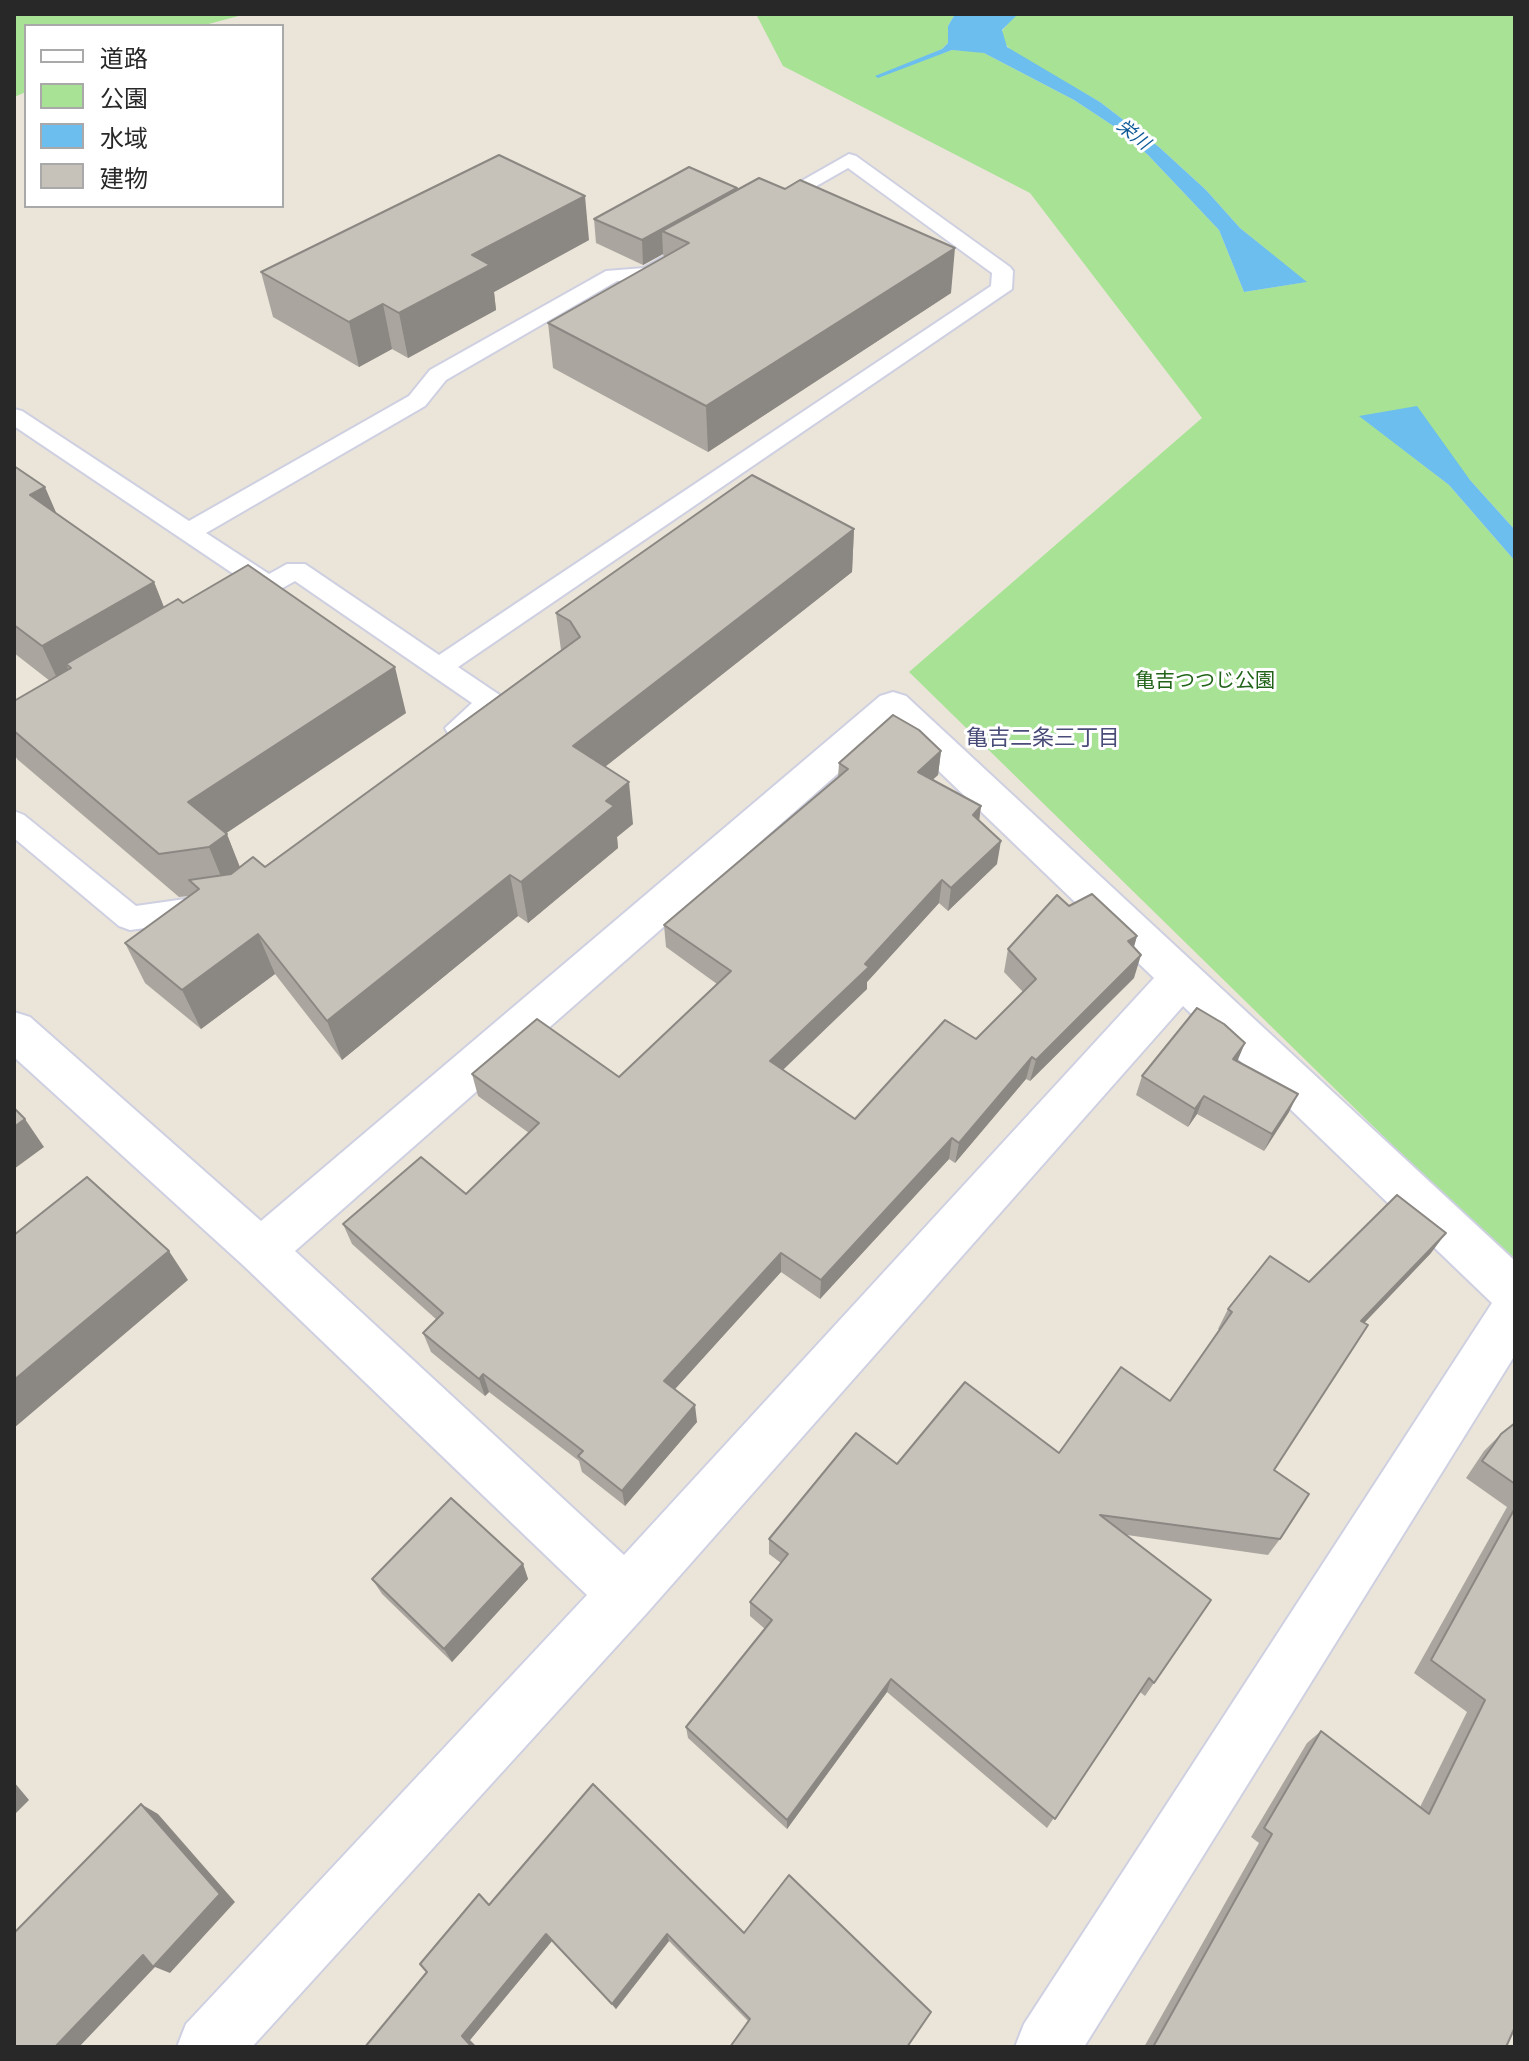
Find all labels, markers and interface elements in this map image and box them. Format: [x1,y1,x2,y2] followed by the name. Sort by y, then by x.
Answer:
[24,24,284,208] legend
[100,44,148,73] text: 道路
[100,84,148,113] text: 公園
[1112,115,1154,155] water label: 栄川
[100,124,148,153] text: 水域
[100,164,148,193] text: 建物
[1135,669,1275,693] park label: 亀吉つつじ公園
[966,726,1120,752] district label: 亀吉二条三丁目

